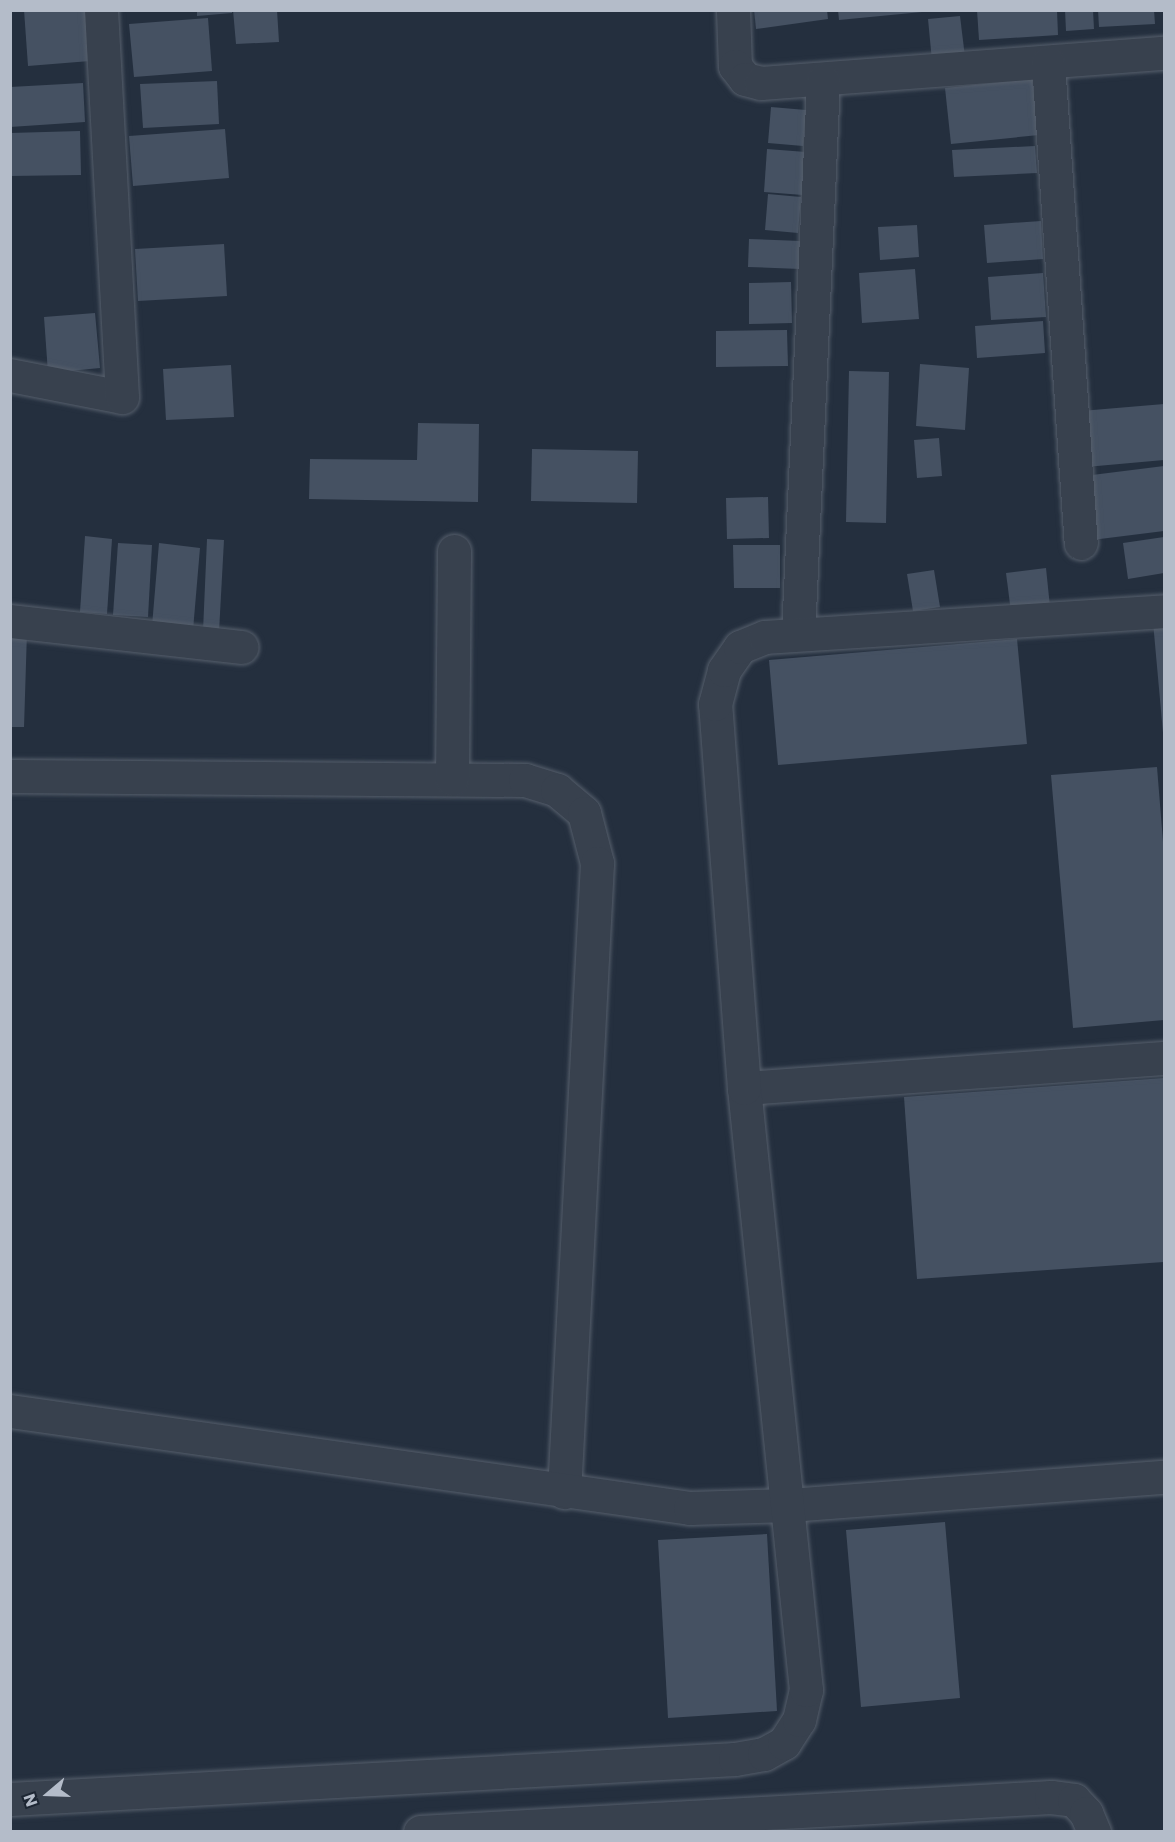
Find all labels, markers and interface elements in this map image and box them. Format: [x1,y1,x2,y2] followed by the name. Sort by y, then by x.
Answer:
[18,1764,78,1824] north arrow
[18,1791,43,1809] text: N

